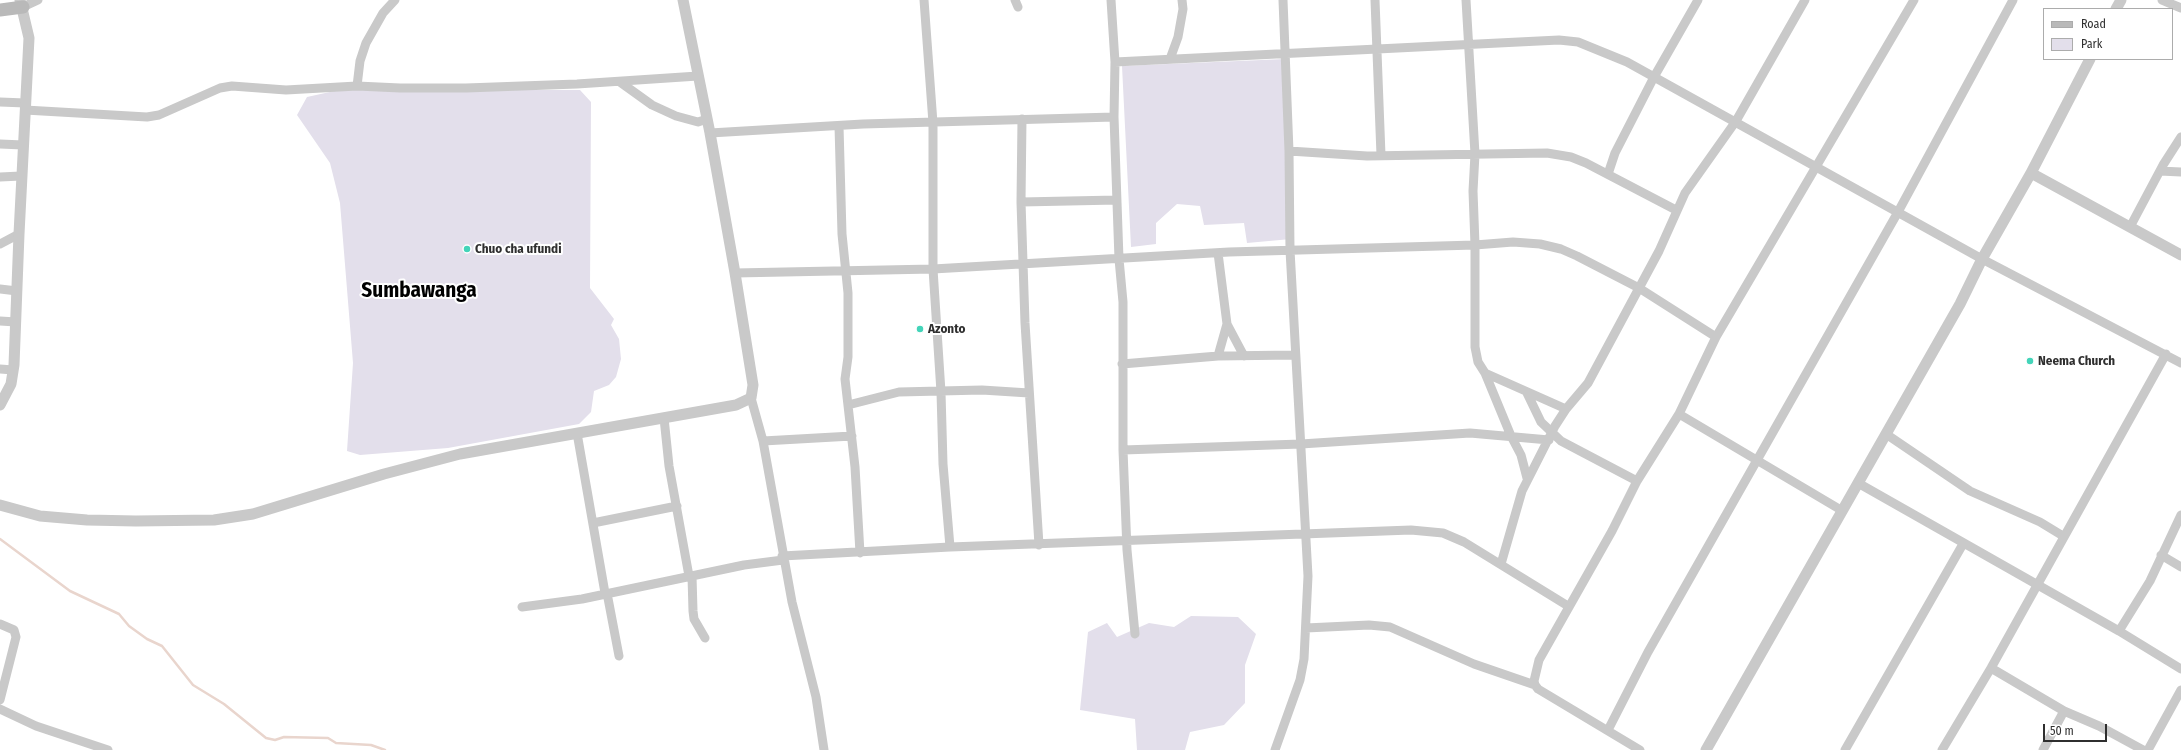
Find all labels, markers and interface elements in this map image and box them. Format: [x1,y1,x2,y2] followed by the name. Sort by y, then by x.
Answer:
[2043,8,2173,60] legend
[2081,17,2106,31] text: Road
[2081,37,2102,51] text: Park
[475,241,562,257] place label: Chuo cha ufundi
[462,244,472,254] marker: Chuo cha ufundi
[361,278,477,304] district label: Sumbawanga
[928,321,965,337] place label: Azonto
[915,324,925,334] marker: Azonto
[2038,353,2115,369] place label: Neema Church
[2025,356,2035,366] marker: Neema Church
[2045,716,2109,742] scale bar
[2050,724,2074,738] text: 50 m

